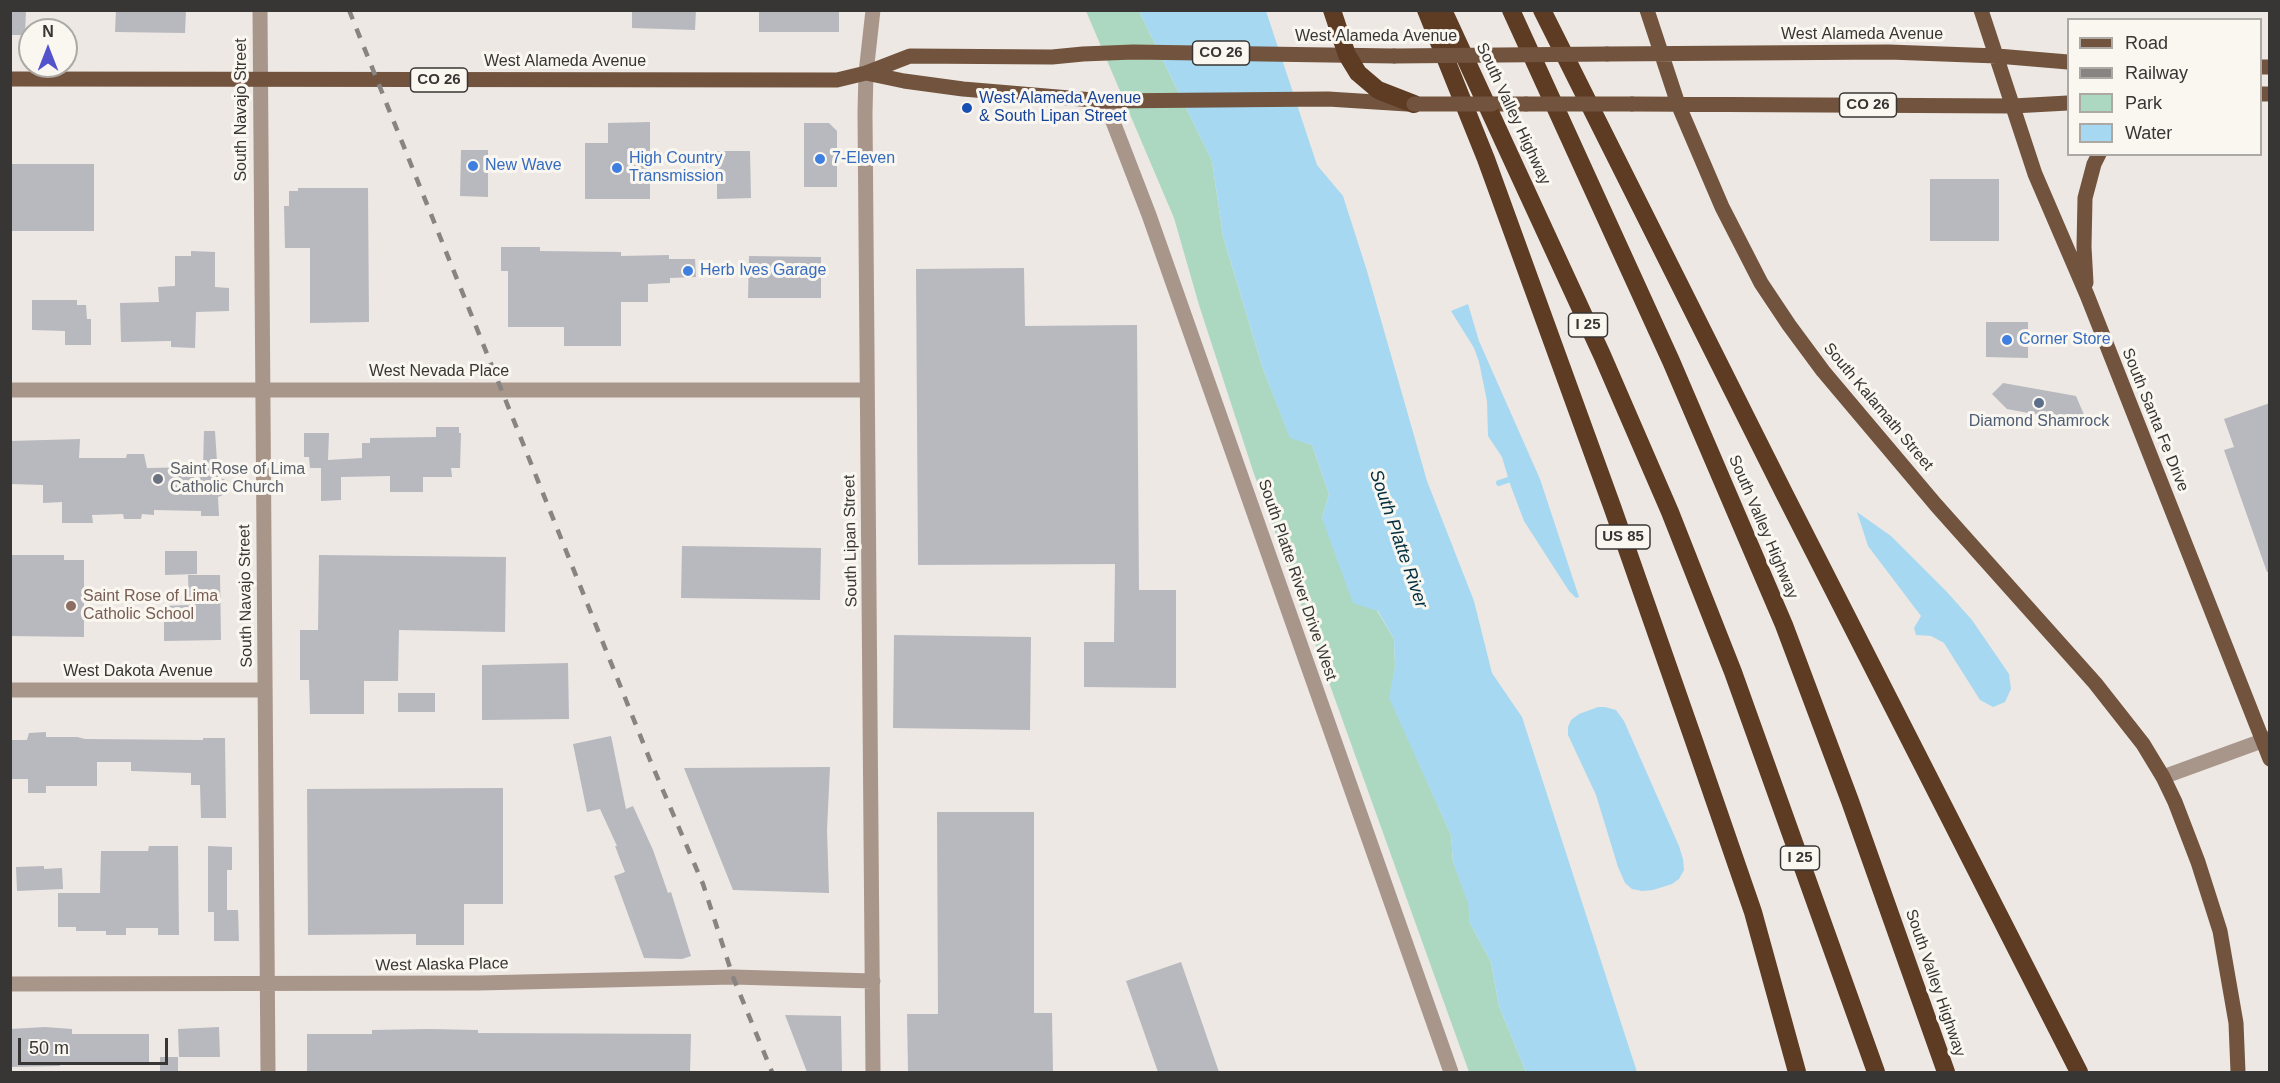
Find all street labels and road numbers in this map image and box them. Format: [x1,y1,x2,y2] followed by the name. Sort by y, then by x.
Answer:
[1781,25,1943,45] street label: West Alameda Avenue
[1295,27,1457,47] street label: West Alameda Avenue
[232,38,252,182] street label: South Navajo Street
[1472,40,1554,188] street label: South Valley Highway
[1192,41,1250,65] road number: CO 26
[484,52,646,72] street label: West Alameda Avenue
[410,68,468,92] road number: CO 26
[1840,93,1896,117] road number: CO 26
[1568,313,1608,337] road number: I 25
[1819,339,1937,475] street label: South Kalamath Street
[2117,345,2193,495] street label: South Santa Fe Drive
[369,362,509,382] street label: West Nevada Place
[1724,452,1802,602] street label: South Valley Highway
[840,475,862,607] street label: South Lipan Street
[1254,477,1340,683] street label: South Platte River Drive West
[235,524,257,668] street label: South Navajo Street
[1596,525,1650,549] road number: US 85
[63,662,213,682] street label: West Dakota Avenue
[1780,846,1820,870] road number: I 25
[1901,907,1969,1059] street label: South Valley Highway
[375,954,509,976] street label: West Alaska Place

